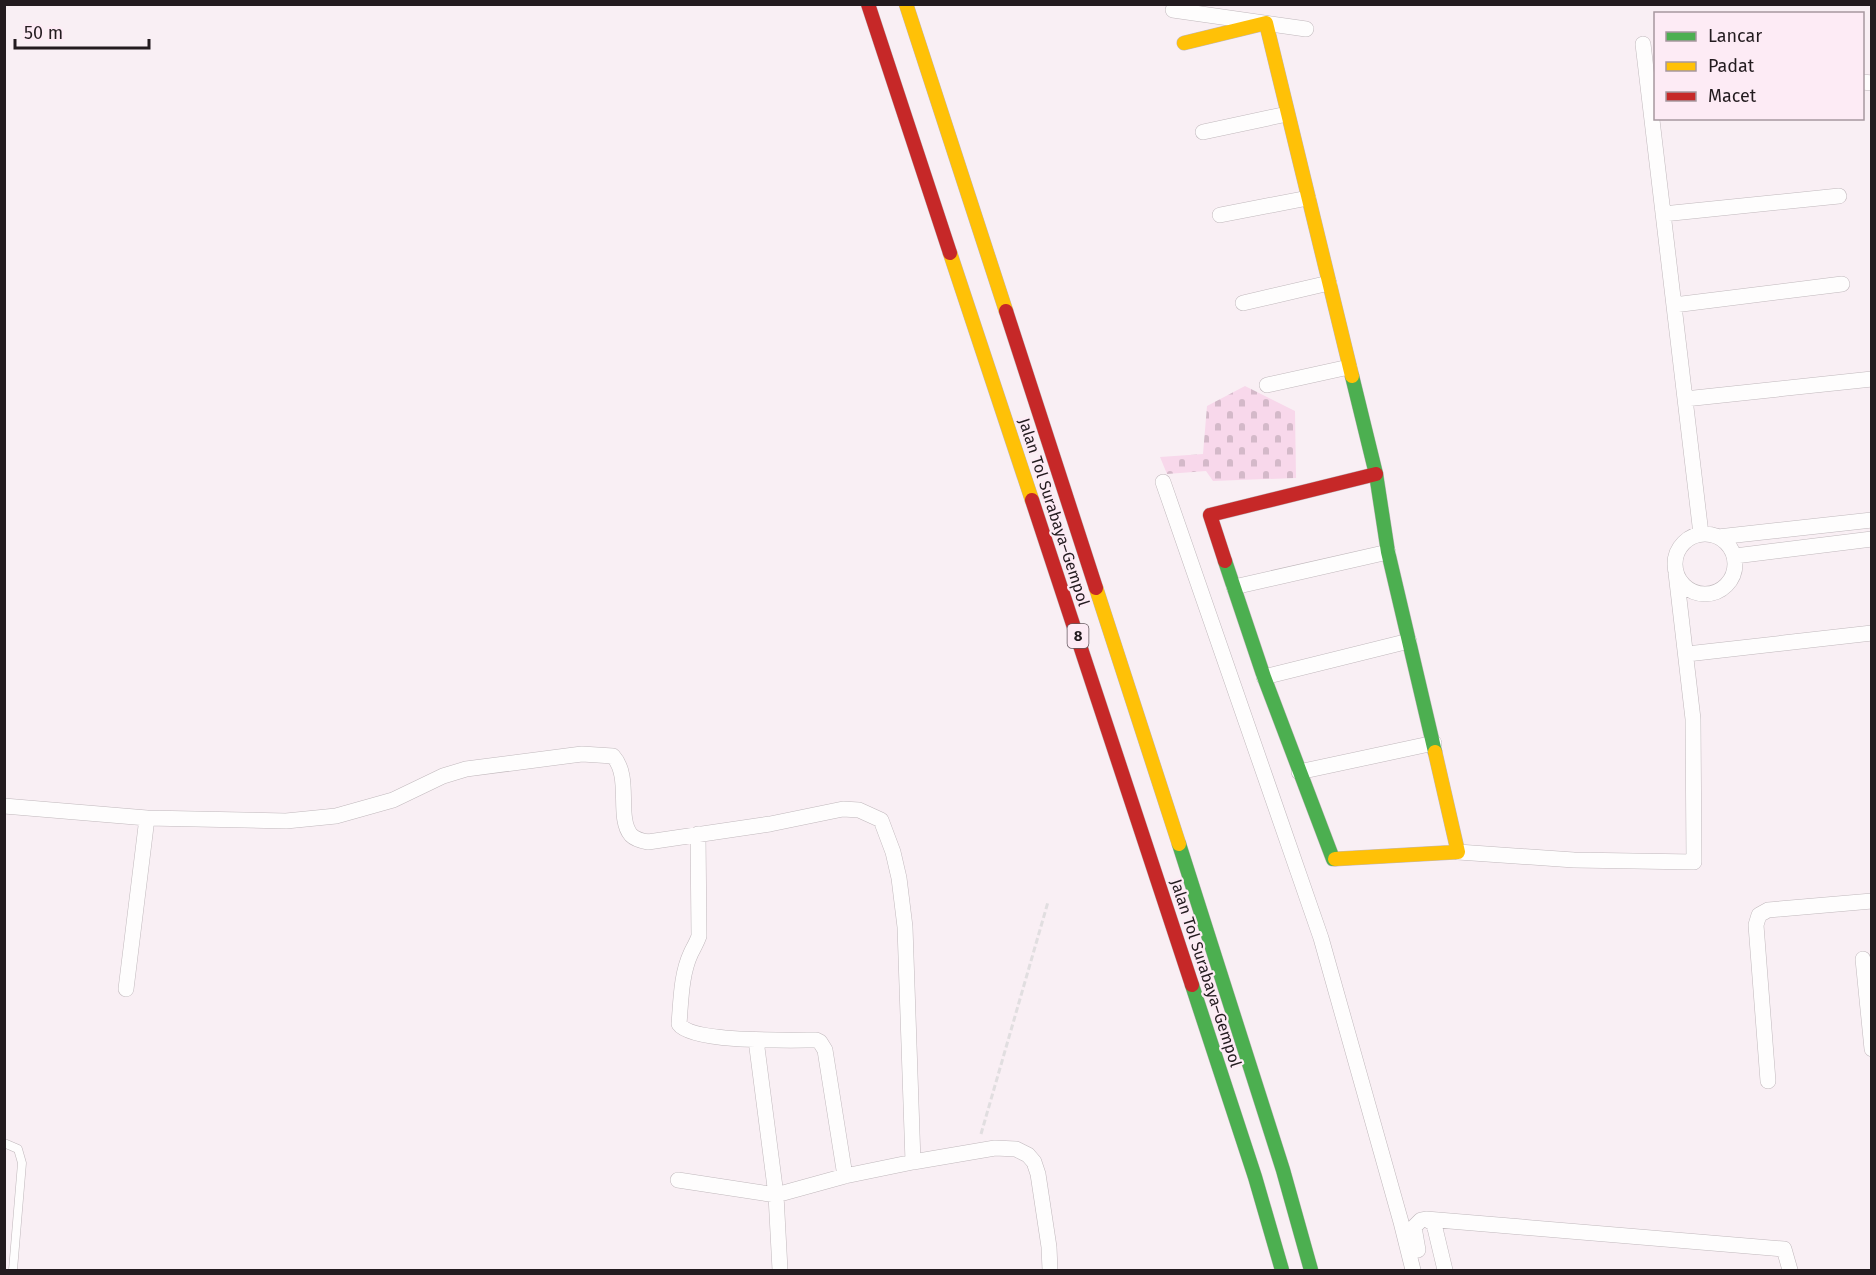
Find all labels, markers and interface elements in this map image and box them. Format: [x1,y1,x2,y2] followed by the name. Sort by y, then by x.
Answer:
[15,12,148,50] scale bar
[1654,12,1864,120] legend
[24,22,63,44] text: 50 m
[1708,25,1762,47] text: Lancar
[1708,55,1755,77] text: Padat
[1708,85,1757,107] text: Macet
[1015,416,1094,609] street label: Jalan Tol Surabaya–Gempol
[1068,624,1088,648] road number: 8
[1167,877,1246,1070] street label: Jalan Tol Surabaya–Gempol

